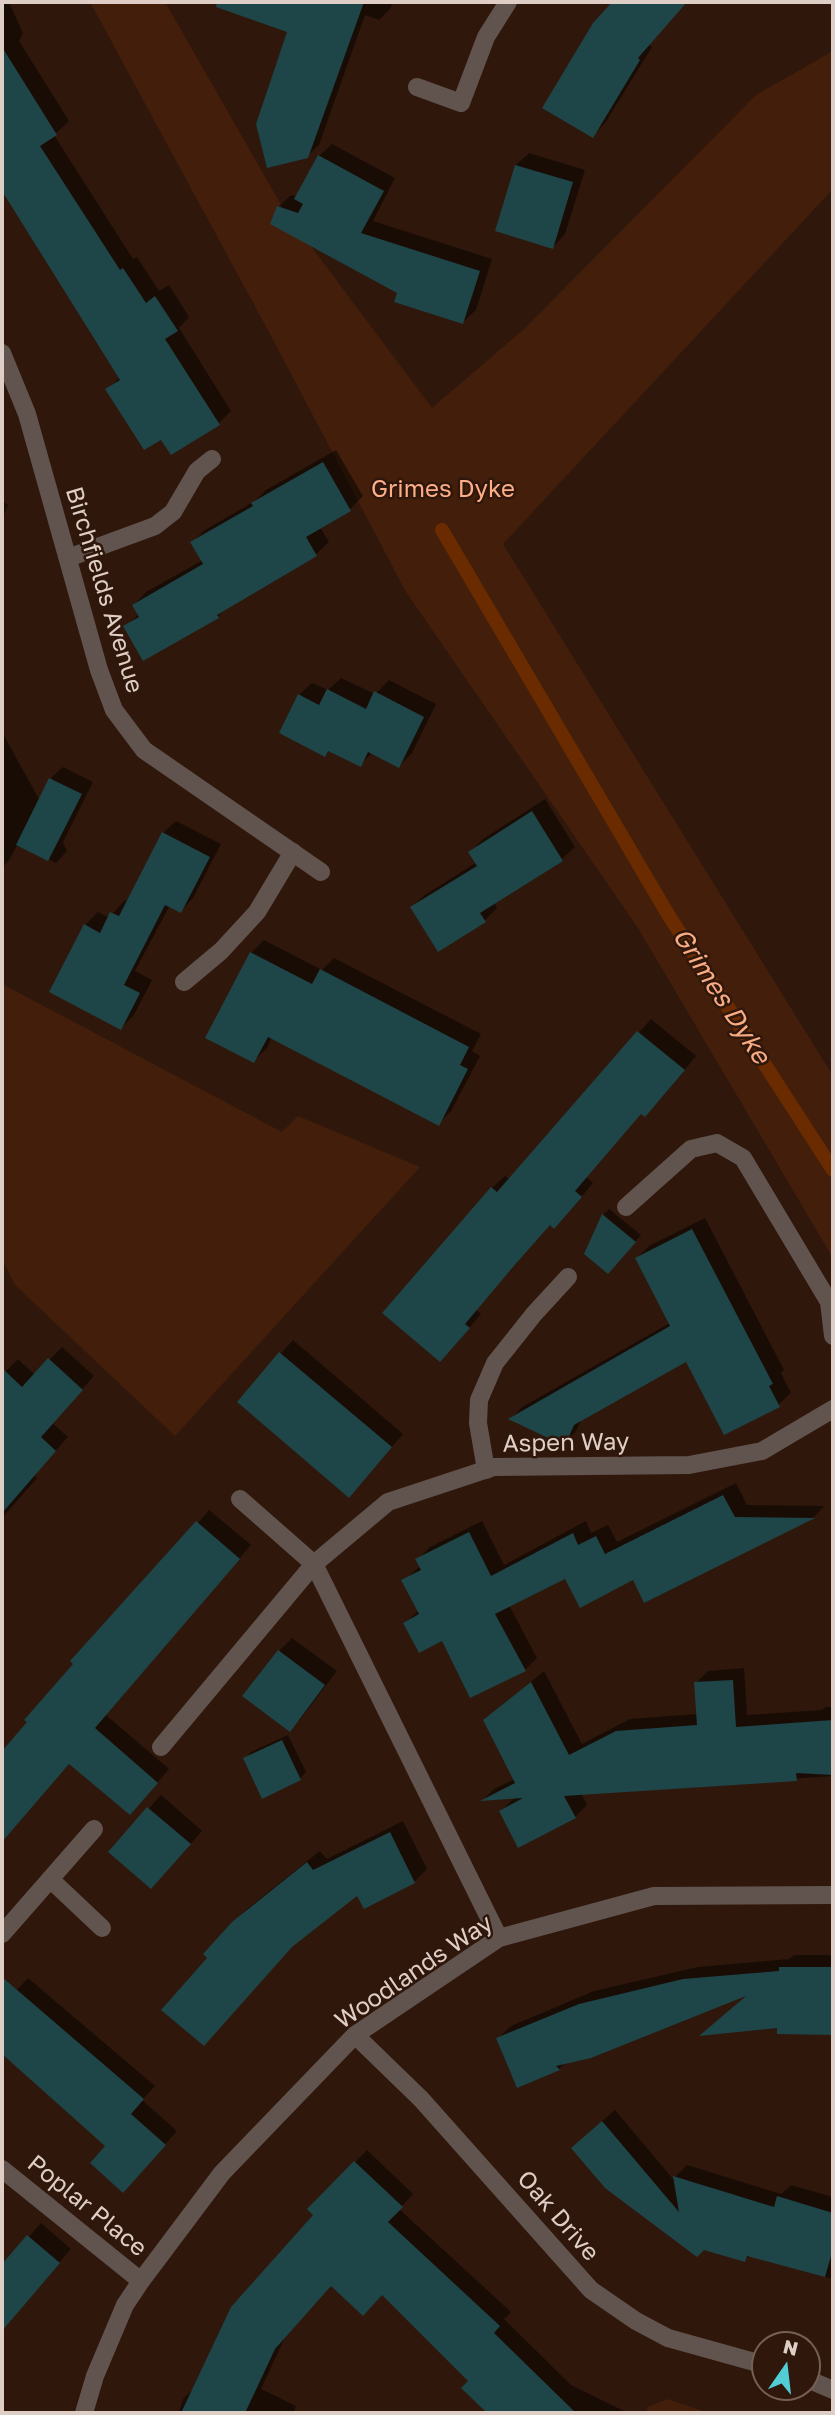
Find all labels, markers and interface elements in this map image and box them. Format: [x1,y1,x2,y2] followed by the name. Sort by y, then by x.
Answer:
[371,475,515,503] park label: Grimes Dyke
[59,483,149,697] street label: Birchfields Avenue
[665,922,777,1070] water label: Grimes Dyke
[502,1427,630,1459] street label: Aspen Way
[330,1909,498,2035] street label: Woodlands Way
[22,2149,152,2263] street label: Poplar Place
[511,2165,605,2267] street label: Oak Drive
[751,2331,821,2401] north arrow
[781,2334,801,2360] text: N

